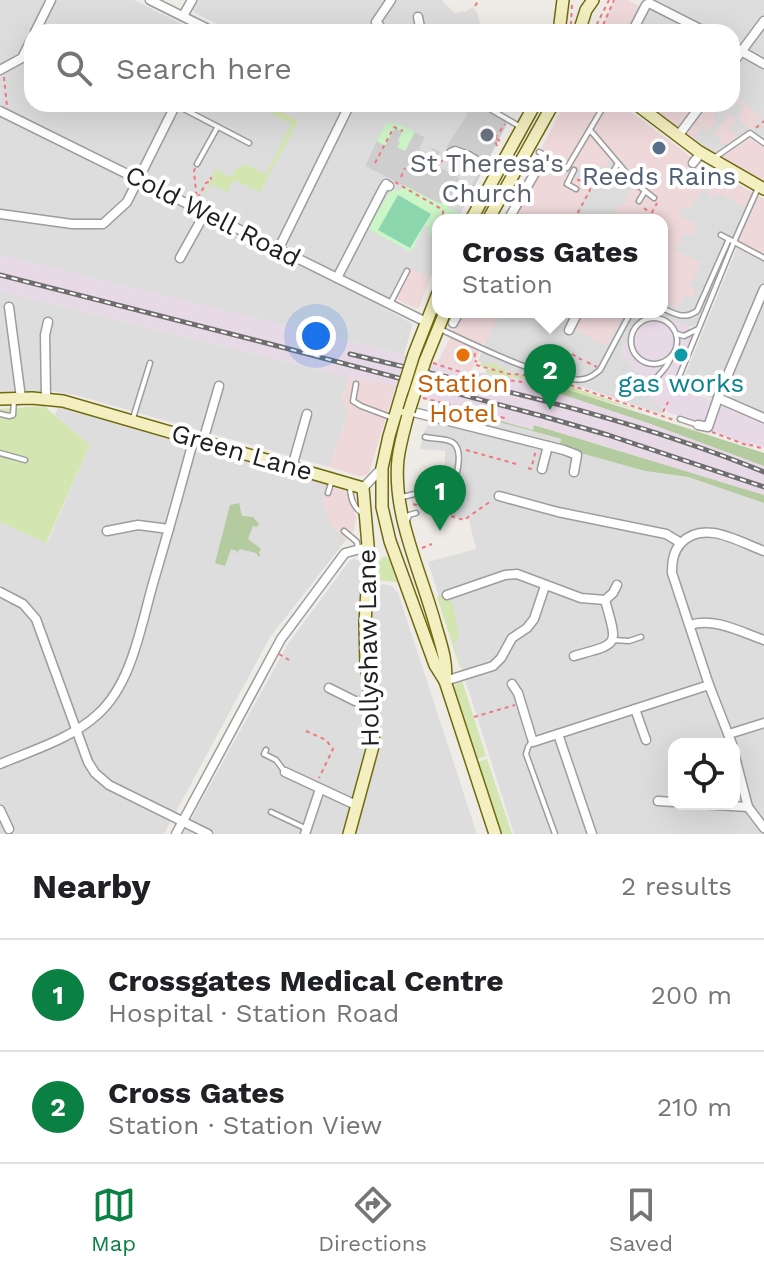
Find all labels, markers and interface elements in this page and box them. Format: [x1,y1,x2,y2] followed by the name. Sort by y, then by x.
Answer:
[24,24,740,112] search box
[52,46,96,90] icon: search
[116,51,292,86] text: Search here
[478,126,496,144] marker: St Theresa's Church
[650,139,668,157] marker: Reeds Rains
[410,148,564,208] place label: St Theresa's Church
[120,159,306,273] street label: Cold Well Road
[582,161,736,191] place label: Reeds Rains
[432,214,668,318] popup
[462,234,638,269] text: Cross Gates
[462,269,553,299] text: Station
[296,316,336,356] your location
[524,344,576,410] pin: 2
[454,346,472,364] marker: Station Hotel
[672,346,690,364] marker: gas works
[417,368,509,428] place label: Station Hotel
[618,368,744,398] place label: gas works
[168,418,316,486] street label: Green Lane
[414,465,466,531] pin: 1
[351,549,385,747] street label: Hollyshaw Lane
[668,738,740,810] map controls
[668,738,740,810] button: locate
[32,866,151,906] text: Nearby
[621,871,732,901] text: 2 results
[108,963,504,998] text: Crossgates Medical Centre
[52,980,64,1010] text: 1
[651,980,732,1010] text: 200 m
[108,998,399,1028] text: Hospital · Station Road
[108,1075,285,1110] text: Cross Gates
[50,1092,66,1122] text: 2
[657,1092,732,1122] text: 210 m
[108,1110,382,1140] text: Station · Station View
[91,1183,136,1256] tab: Map
[318,1183,427,1256] tab: Directions
[609,1183,673,1256] tab: Saved

